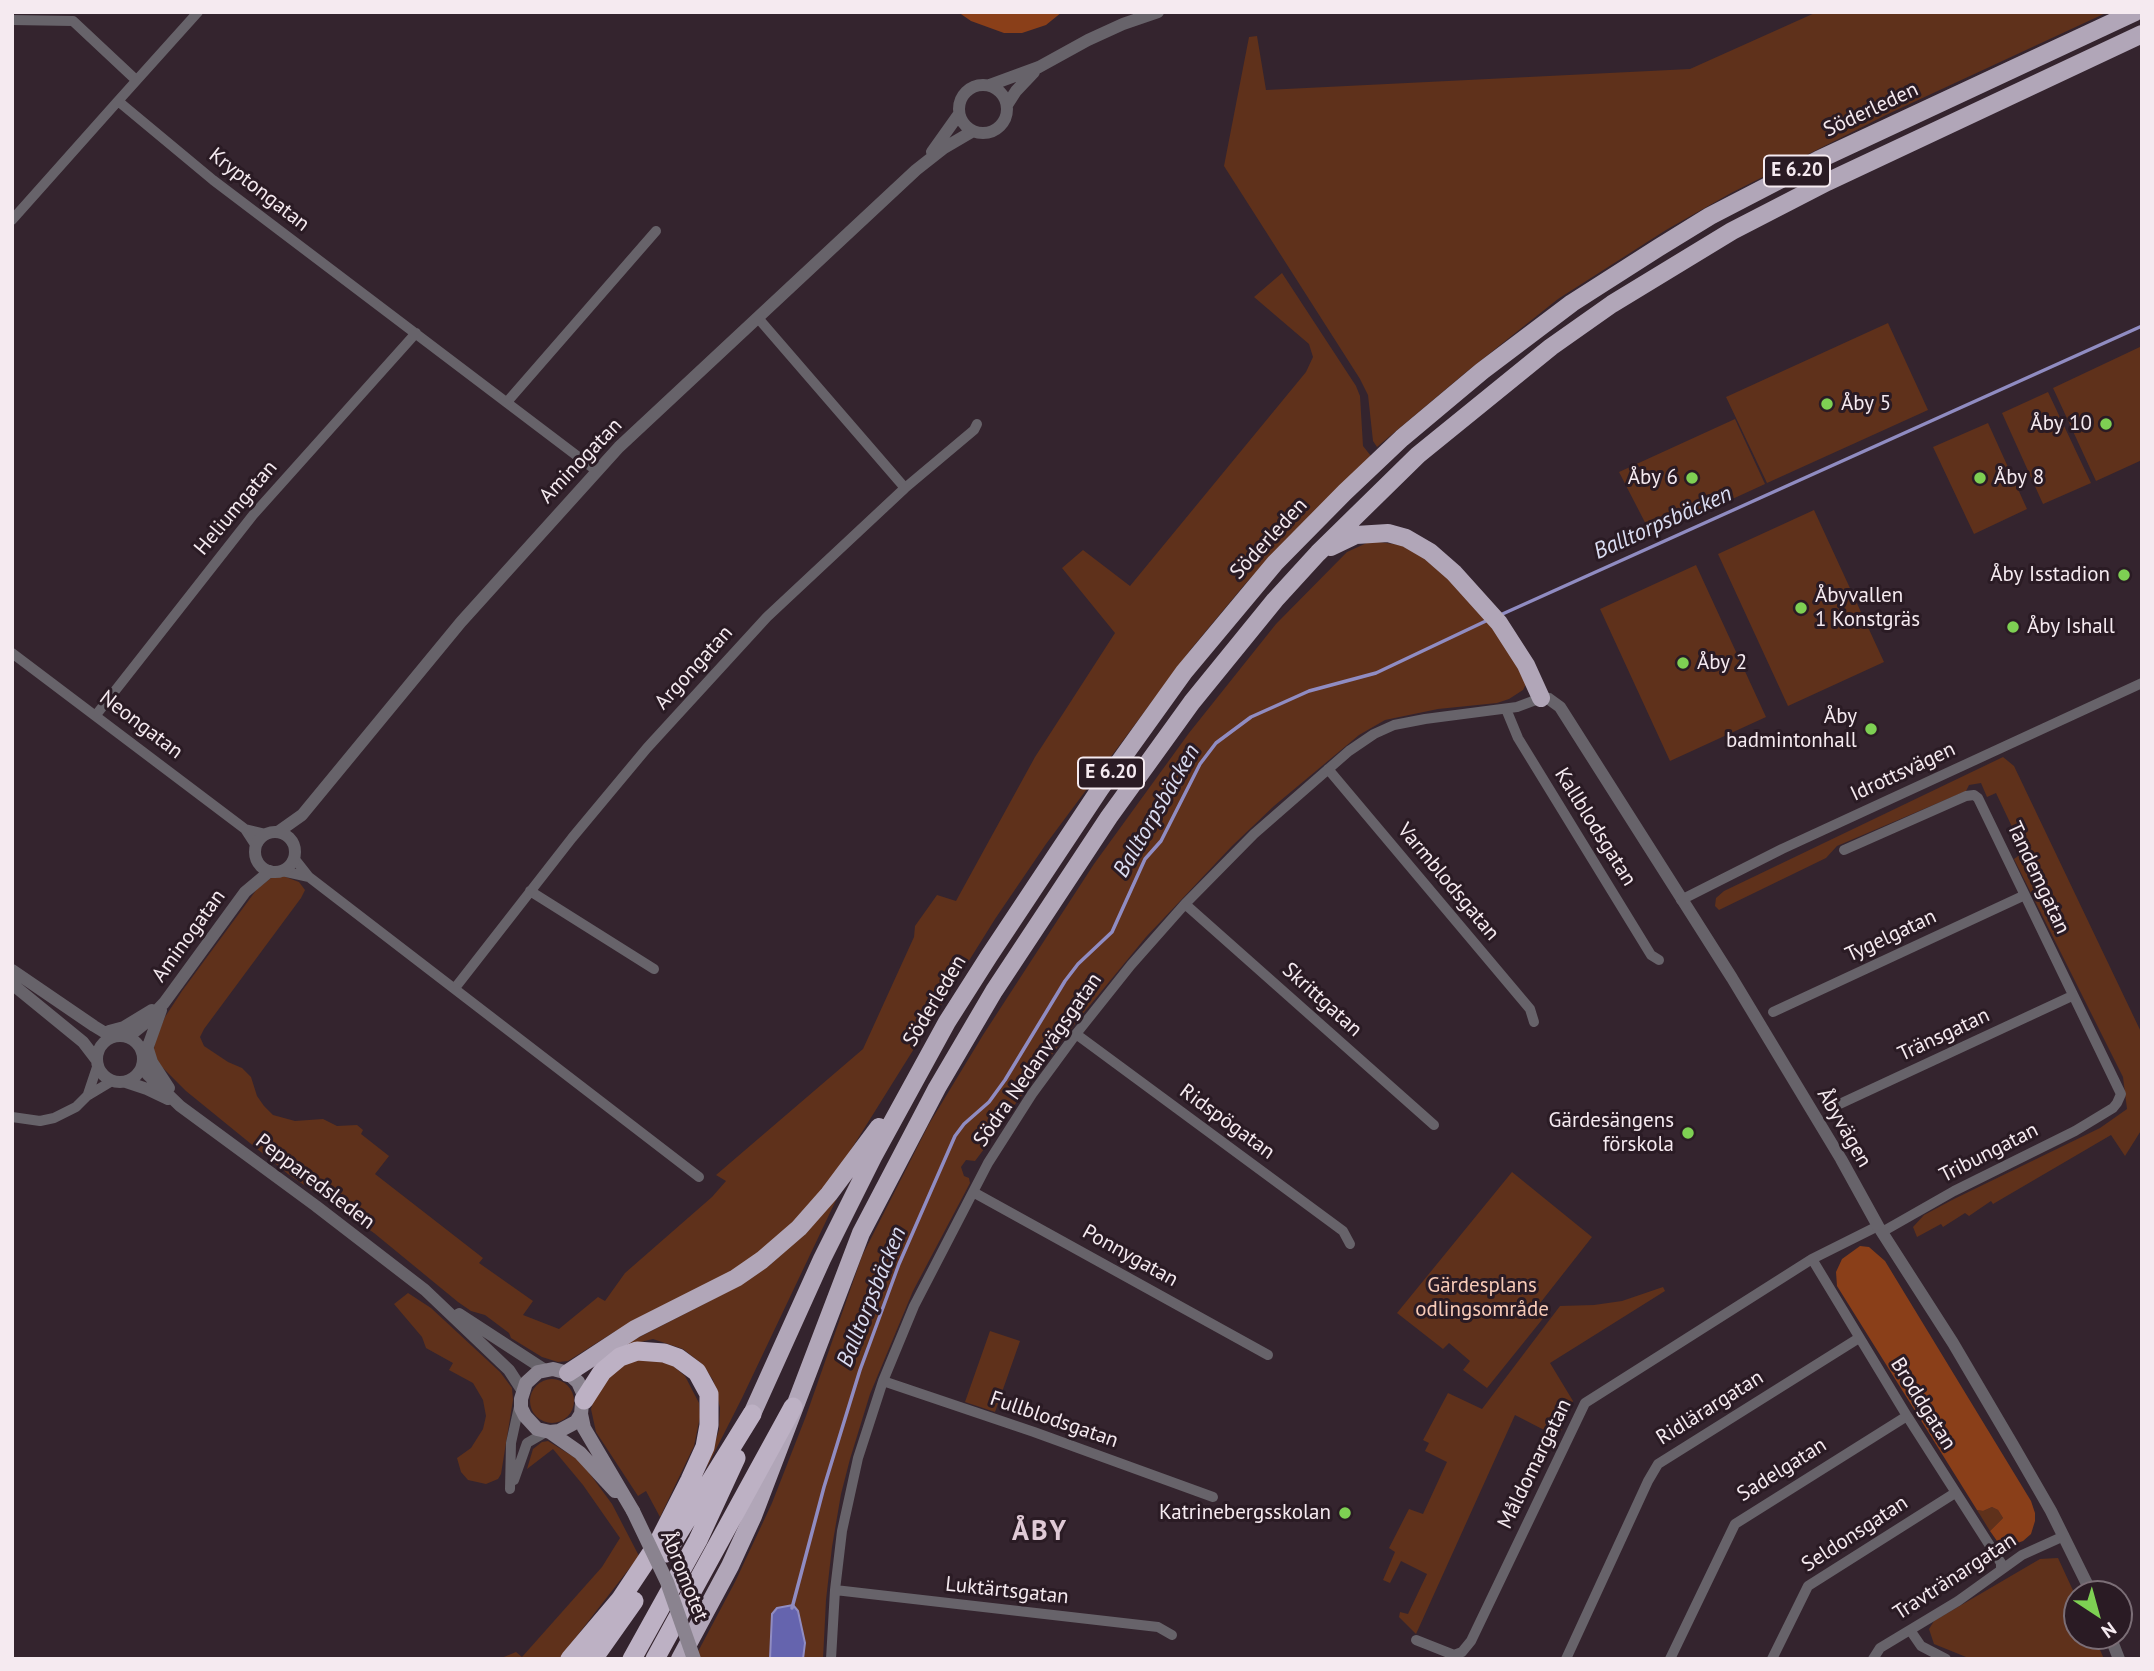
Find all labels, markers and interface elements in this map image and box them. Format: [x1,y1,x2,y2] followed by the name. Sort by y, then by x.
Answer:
[1820,77,1922,143] street label: Söderleden
[204,143,314,237] street label: Kryptongatan
[1764,155,1830,186] road number: E 6.20
[1841,391,1891,417] place label: Åby 5
[1819,396,1835,412] marker: Åby 5
[2030,411,2092,437] place label: Åby 10
[534,413,628,509] street label: Aminogatan
[2098,416,2114,432] marker: Åby 10
[189,456,283,560] street label: Heliumgatan
[1628,465,1678,491] place label: Åby 6
[1994,465,2044,491] place label: Åby 8
[1684,470,1700,486] marker: Åby 6
[1972,470,1988,486] marker: Åby 8
[1589,480,1737,566] water label: Balltorpsbäcken
[1225,493,1313,585] street label: Söderleden
[1990,562,2110,588] place label: Åby Isstadion
[2116,567,2132,583] marker: Åby Isstadion
[1815,583,1920,633] place label: Åbyvallen 1 Konstgräs
[1793,600,1809,616] marker: Åbyvallen 1 Konstgräs
[2027,614,2115,640] place label: Åby Ishall
[2005,619,2021,635] marker: Åby Ishall
[650,621,738,715] street label: Argongatan
[1697,650,1747,676] place label: Åby 2
[1675,655,1691,671] marker: Åby 2
[94,685,188,765] street label: Neongatan
[1726,704,1857,754] place label: Åby badmintonhall
[1863,721,1879,737] marker: Åby badmintonhall
[1847,737,1959,807] street label: Idrottsvägen
[1108,740,1206,882] water label: Balltorpsbäcken
[1078,758,1144,788] road number: E 6.20
[1549,763,1641,891] street label: Kallblodsgatan
[1392,818,1504,946] street label: Varmblodsgatan
[2001,818,2075,938] street label: Tandemgatan
[147,885,231,987] street label: Aminogatan
[1842,904,1940,968] street label: Tygelgatan
[898,951,972,1051] street label: Söderleden
[1277,958,1367,1042] street label: Skrittgatan
[969,968,1107,1152] street label: Södra Nedanvägsgatan
[1894,1003,1994,1067] street label: Tränsgatan
[1174,1079,1280,1165] street label: Ridspögatan
[1811,1084,1877,1172] street label: Åbyvägen
[1549,1108,1674,1158] place label: Gärdesängens förskola
[1936,1117,2042,1189] street label: Tribungatan
[1680,1125,1696,1141] marker: Gärdesängens förskola
[250,1129,380,1235] street label: Pepparedsleden
[1078,1219,1182,1293] street label: Ponnygatan
[831,1223,913,1371] water label: Balltorpsbäcken
[1415,1273,1549,1323] park label: Gärdesplans odlingsområde
[1885,1353,1961,1455] street label: Broddgatan
[1652,1365,1768,1451] street label: Ridlärargatan
[987,1386,1121,1454] street label: Fullblodsgatan
[1493,1395,1577,1533] street label: Måldomargatan
[1733,1433,1831,1507] street label: Sadelgatan
[1797,1490,1913,1578] street label: Seldonsgatan
[1159,1500,1331,1526] place label: Katrinebergsskolan
[1337,1505,1353,1521] marker: Katrinebergsskolan
[1012,1515,1068,1549] district label: ÅBY
[655,1527,713,1625] street label: Åbromotet
[1889,1528,2021,1626] street label: Travtränargatan
[944,1572,1070,1610] street label: Luktärtsgatan
[2063,1580,2133,1650] north arrow
[2097,1617,2121,1644] text: N

